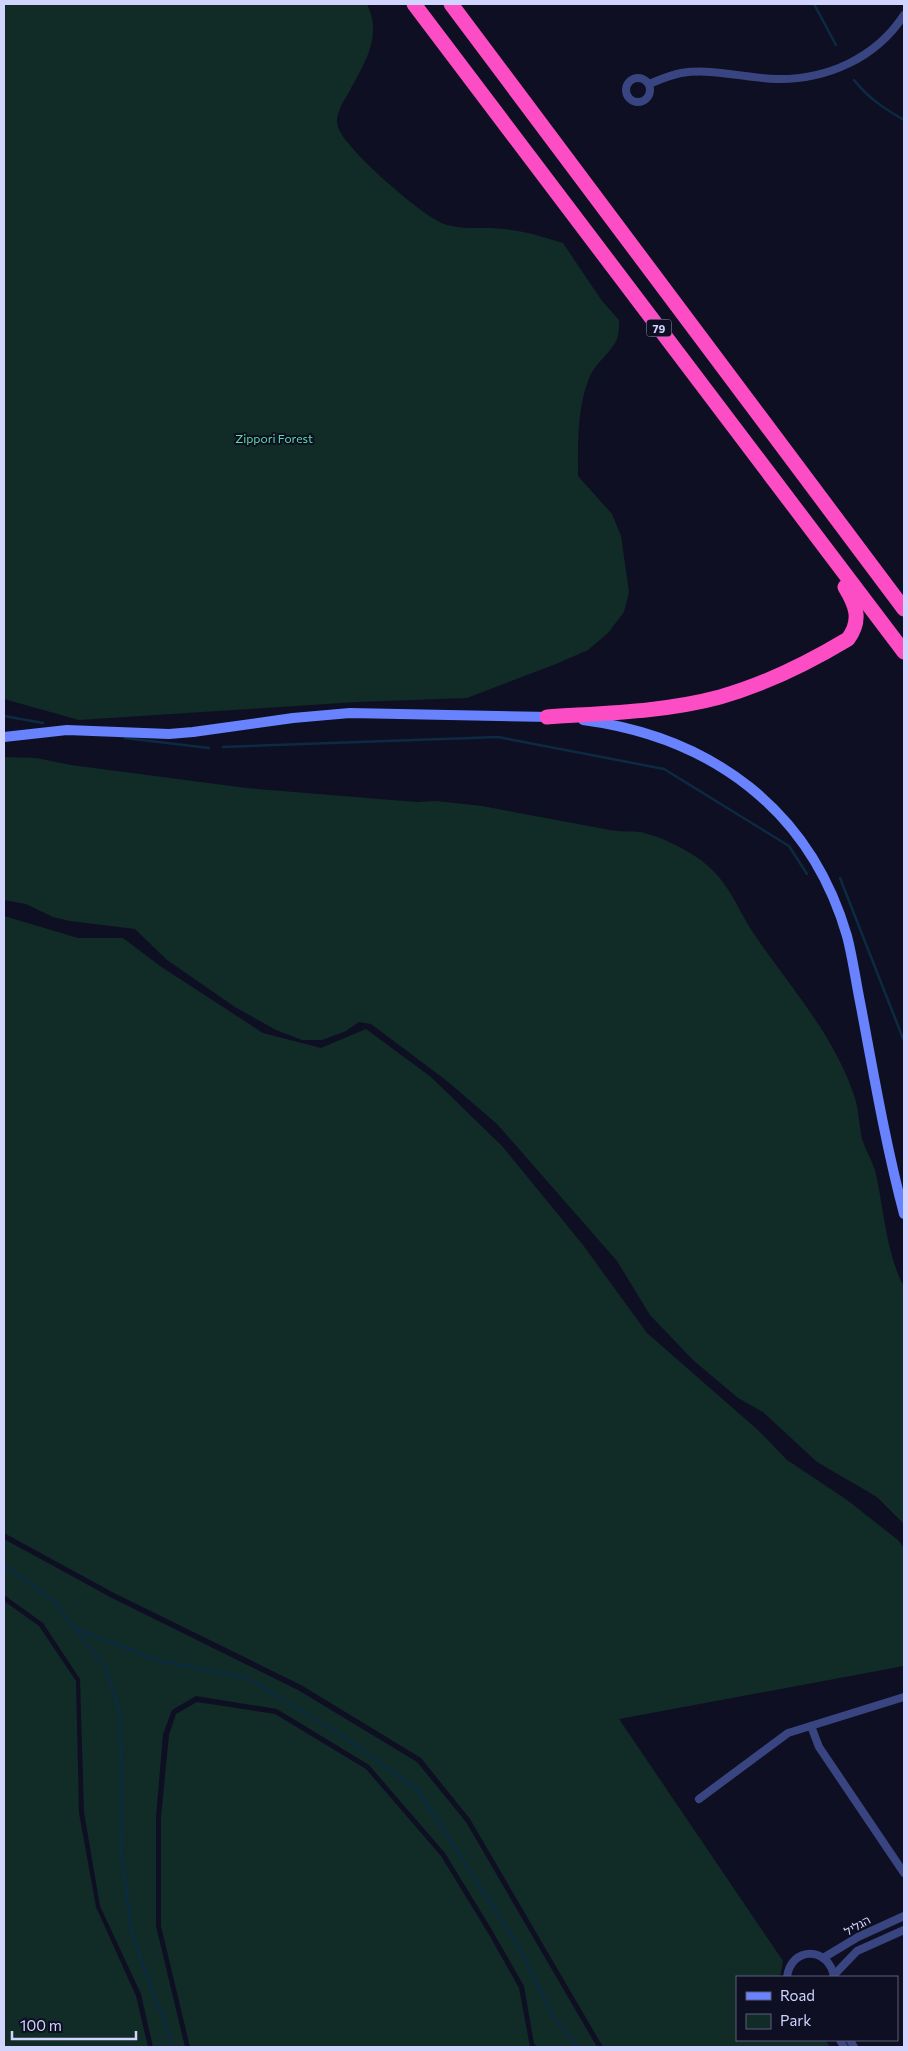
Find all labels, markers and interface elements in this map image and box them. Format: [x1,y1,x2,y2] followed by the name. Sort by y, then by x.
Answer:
[646,319,672,336] road number: 79
[235,431,313,445] park label: Zippori Forest
[841,1912,873,1938] street label: הגליל
[736,1976,898,2041] legend
[780,1986,815,2004] text: Road
[12,2008,136,2040] scale bar
[780,2011,811,2029] text: Park
[20,2016,62,2034] text: 100 m

